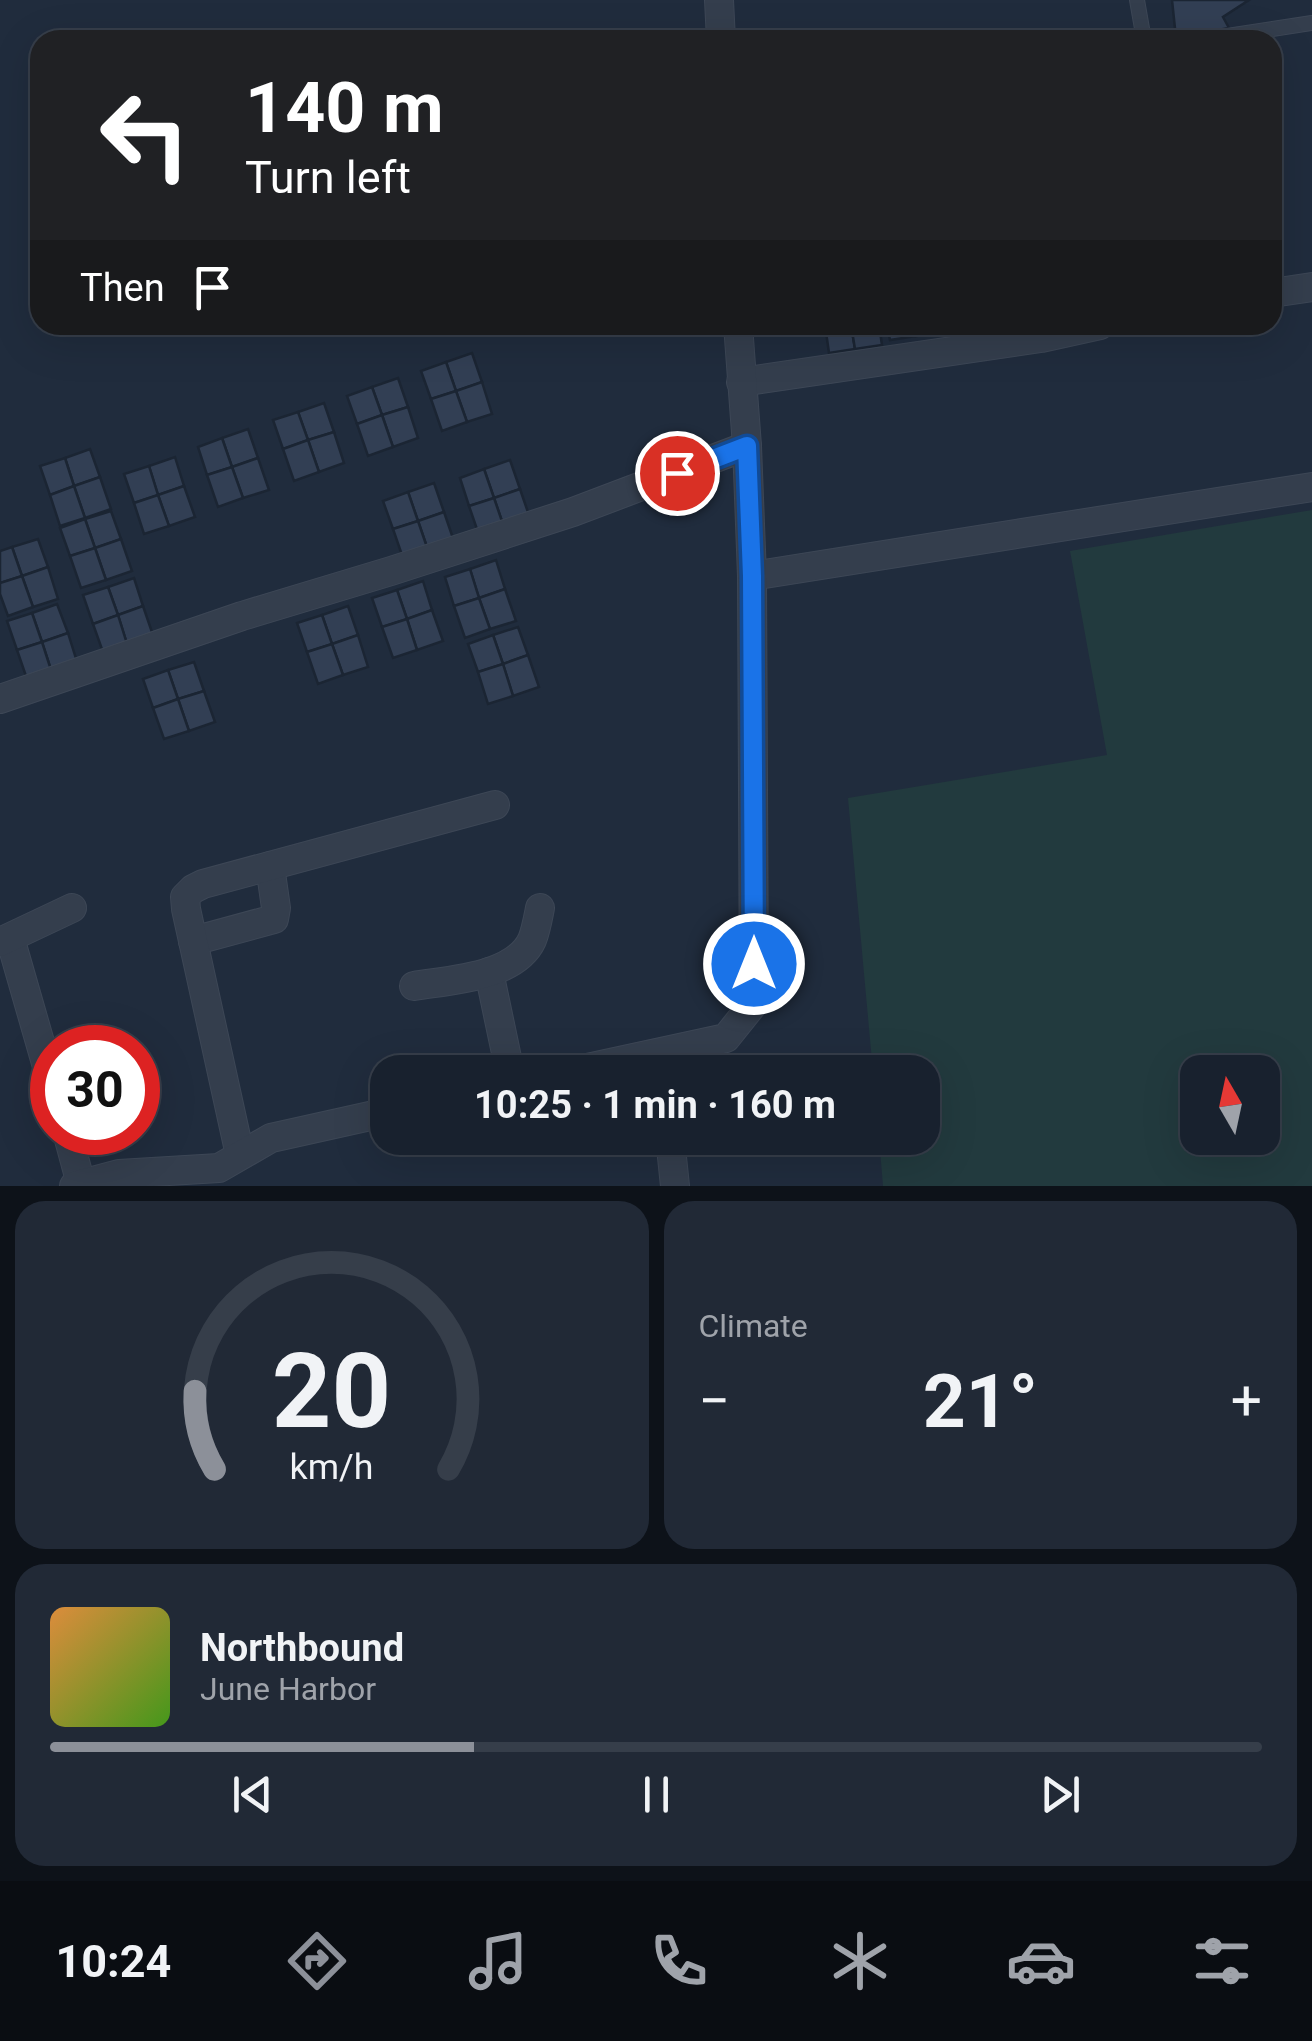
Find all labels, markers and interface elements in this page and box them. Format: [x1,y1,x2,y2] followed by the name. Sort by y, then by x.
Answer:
[245,67,444,149] text: 140 m
[80,70,210,200] icon: left
[245,151,411,204] text: Turn left
[185,260,240,315] icon: arrive
[80,266,165,310] text: Then
[635,431,720,516] pin
[650,446,705,501] icon: arrive
[702,912,806,1016] position arrow
[30,1025,160,1155] speed limit sign: 30
[1180,1055,1280,1155] north arrow
[1180,1055,1280,1155] map controls
[474,1083,836,1127] text: 10:25 · 1 min · 160 m
[699,1307,808,1345] text: Climate
[272,1331,391,1452] text: 20
[923,1357,1038,1445] text: 21°
[699,1369,730,1433] text: −
[1231,1369,1262,1433] text: +
[290,1446,374,1488] text: km/h
[200,1626,404,1670] text: Northbound
[200,1670,376,1708] text: June Harbor
[225,1767,280,1822] icon: previous
[629,1767,684,1822] icon: pause
[1033,1767,1088,1822] icon: next
[282,1926,352,1996] icon: directions
[463,1926,533,1996] icon: music
[644,1926,714,1996] icon: phone
[825,1926,895,1996] icon: climate
[1006,1926,1076,1996] icon: car
[1187,1926,1257,1996] icon: filters
[55,1935,171,1988] text: 10:24

